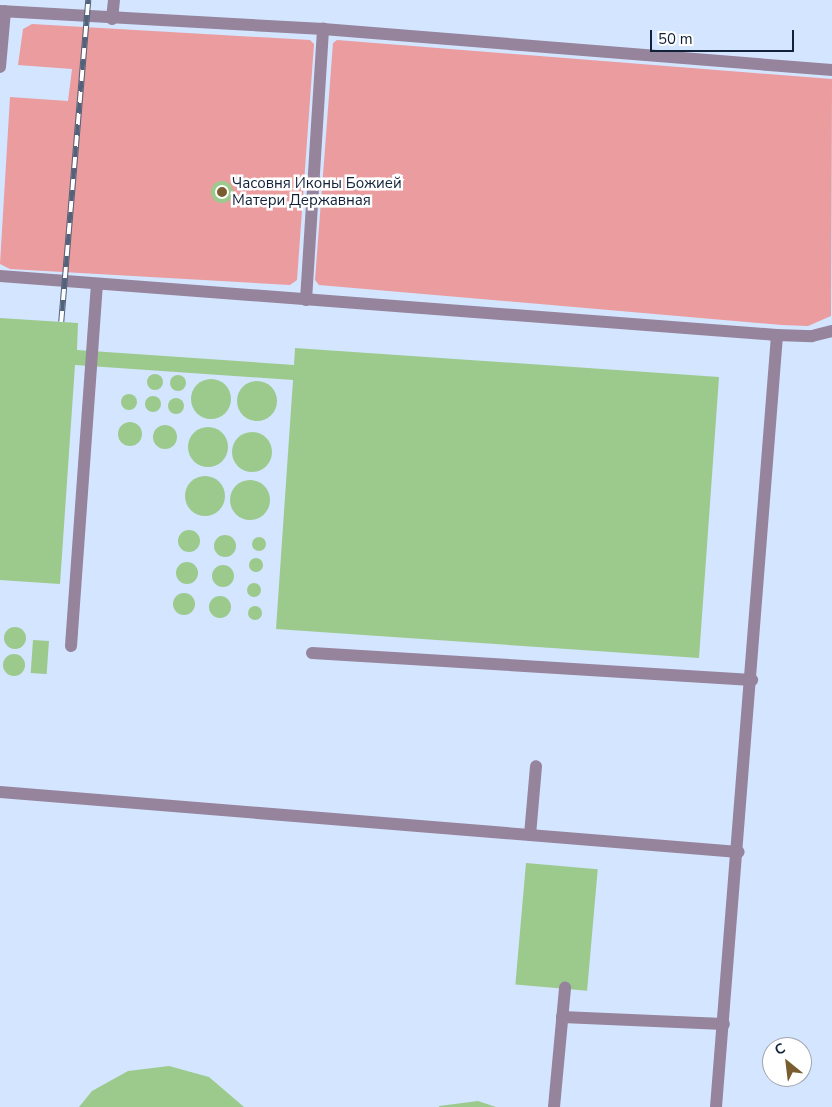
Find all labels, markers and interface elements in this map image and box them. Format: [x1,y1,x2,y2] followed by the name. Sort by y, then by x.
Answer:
[652,20,796,52] scale bar
[658,29,693,49] text: 50 m
[232,174,402,209] place label: Часовня Иконы Божией Матери Державная
[216,186,228,198] marker: Часовня Иконы Божией Матери Державная
[762,1037,812,1087] north arrow
[771,1039,789,1060] text: С

